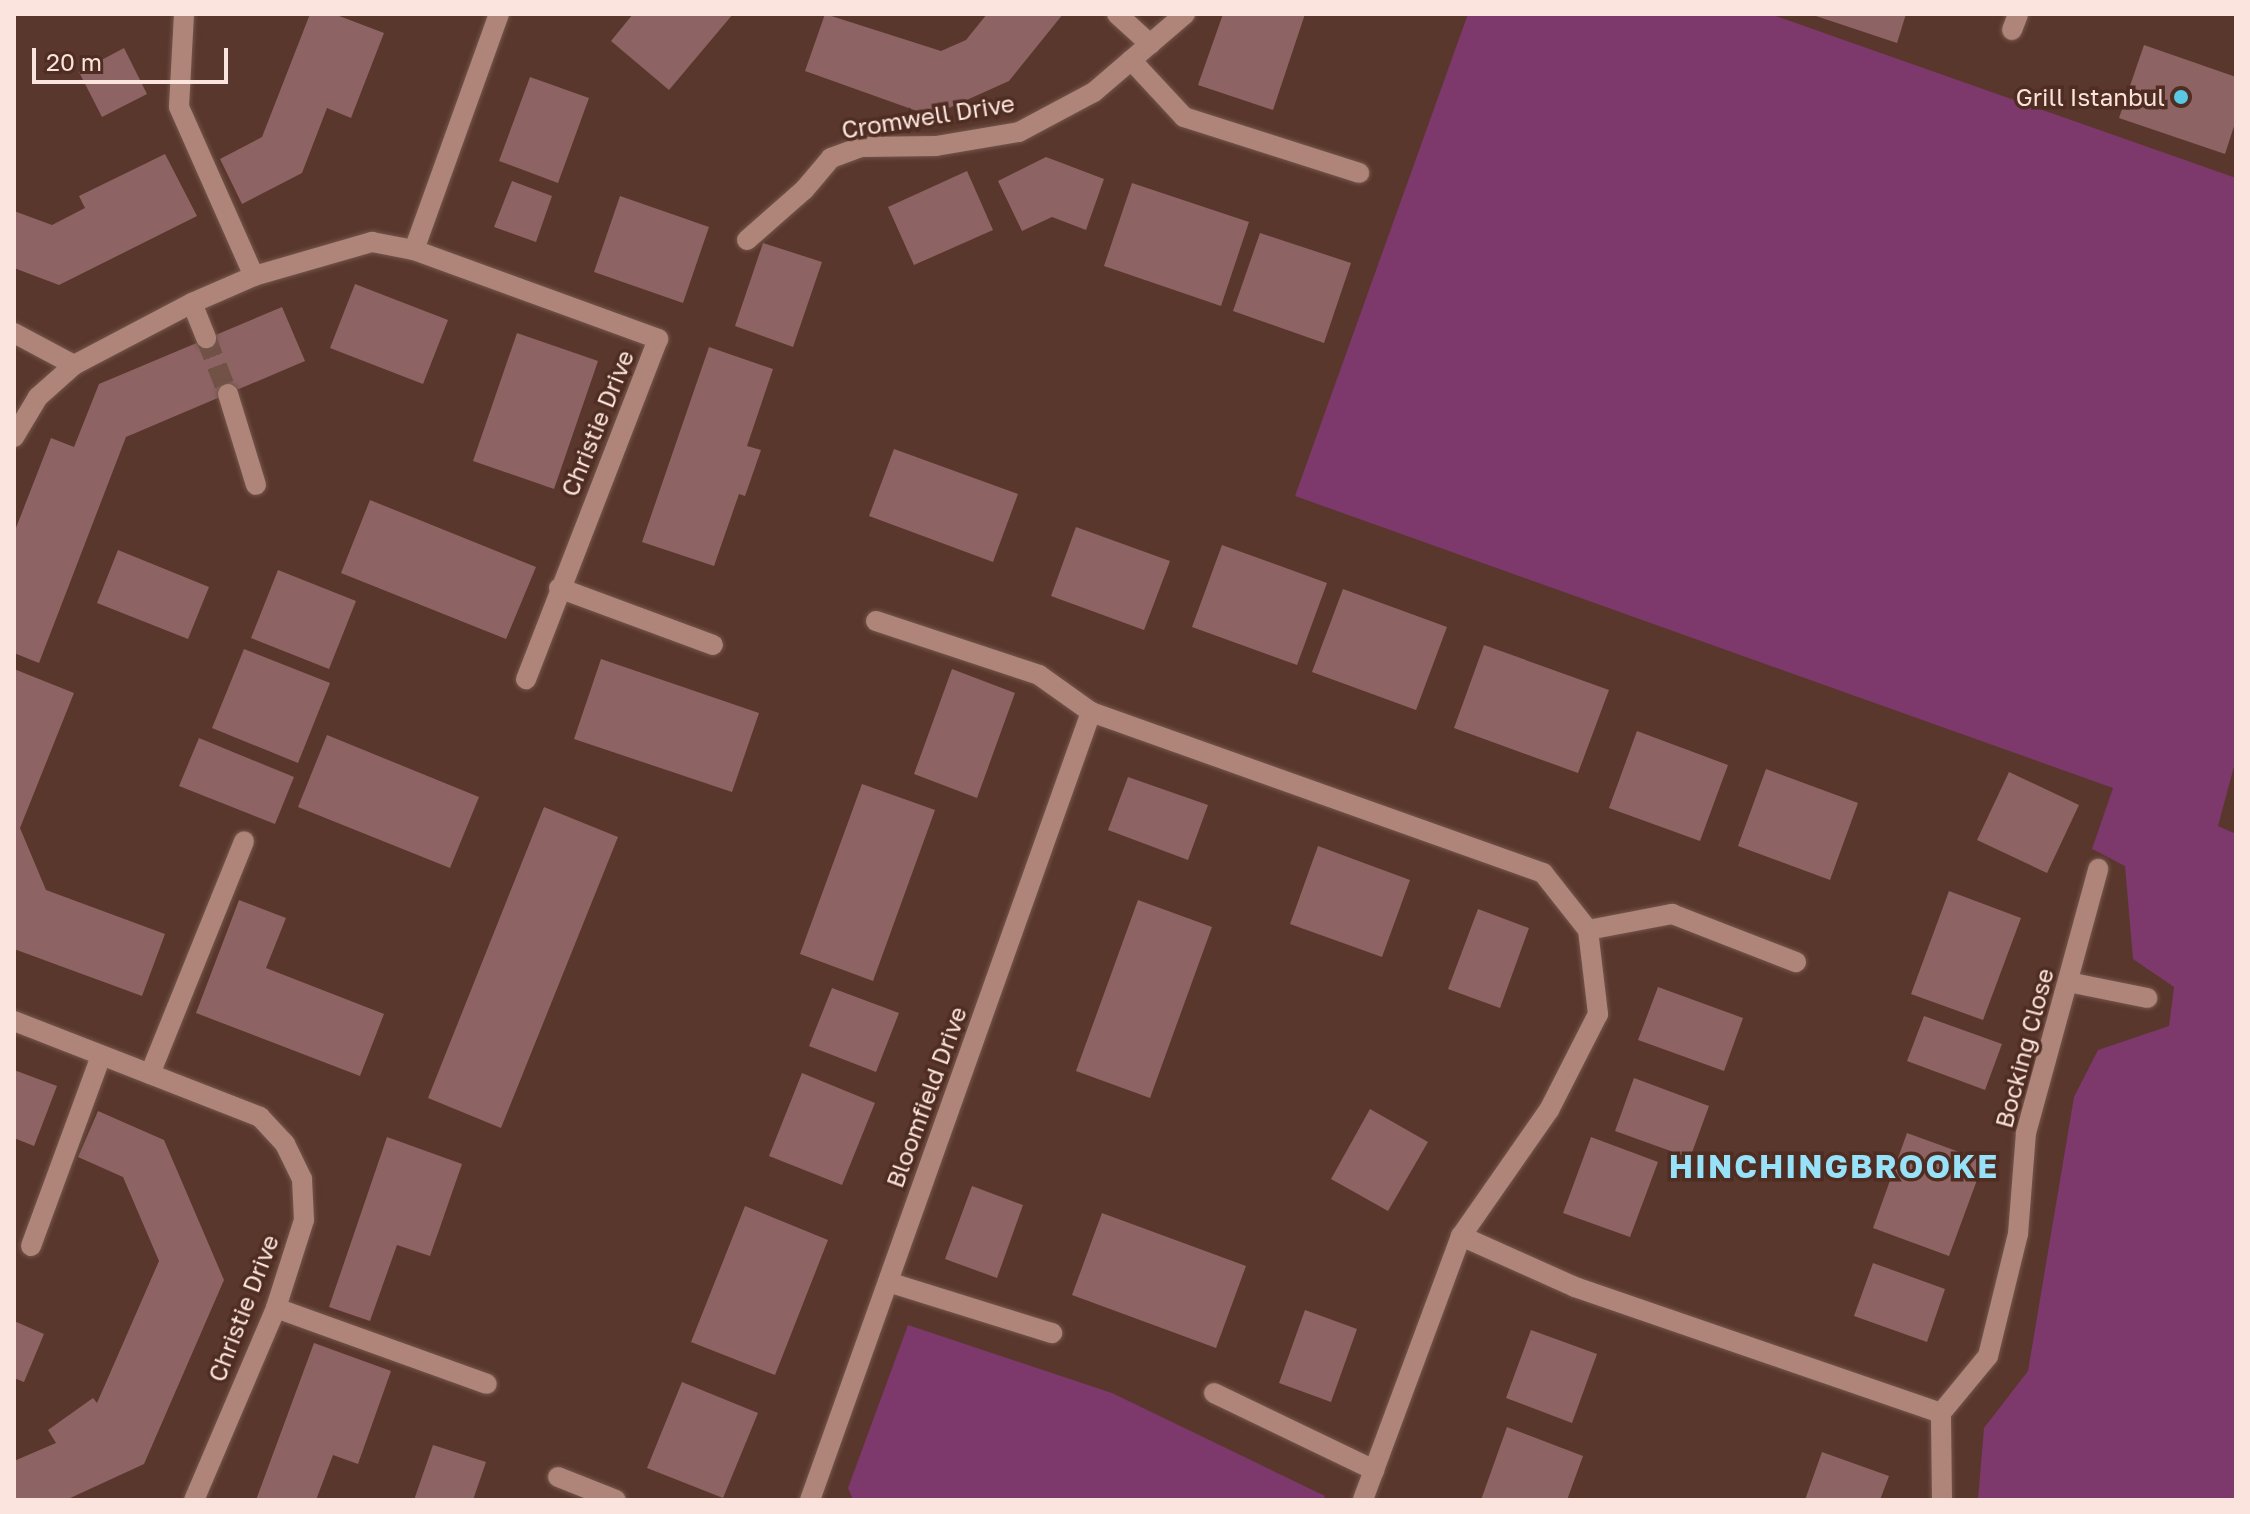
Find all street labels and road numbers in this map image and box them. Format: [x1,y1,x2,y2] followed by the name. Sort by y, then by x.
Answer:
[839,88,1017,144] street label: Cromwell Drive
[555,346,639,500] street label: Christie Drive
[1989,965,2059,1131] street label: Bocking Close
[880,1003,972,1191] street label: Bloomfield Drive
[202,1230,284,1386] street label: Christie Drive

